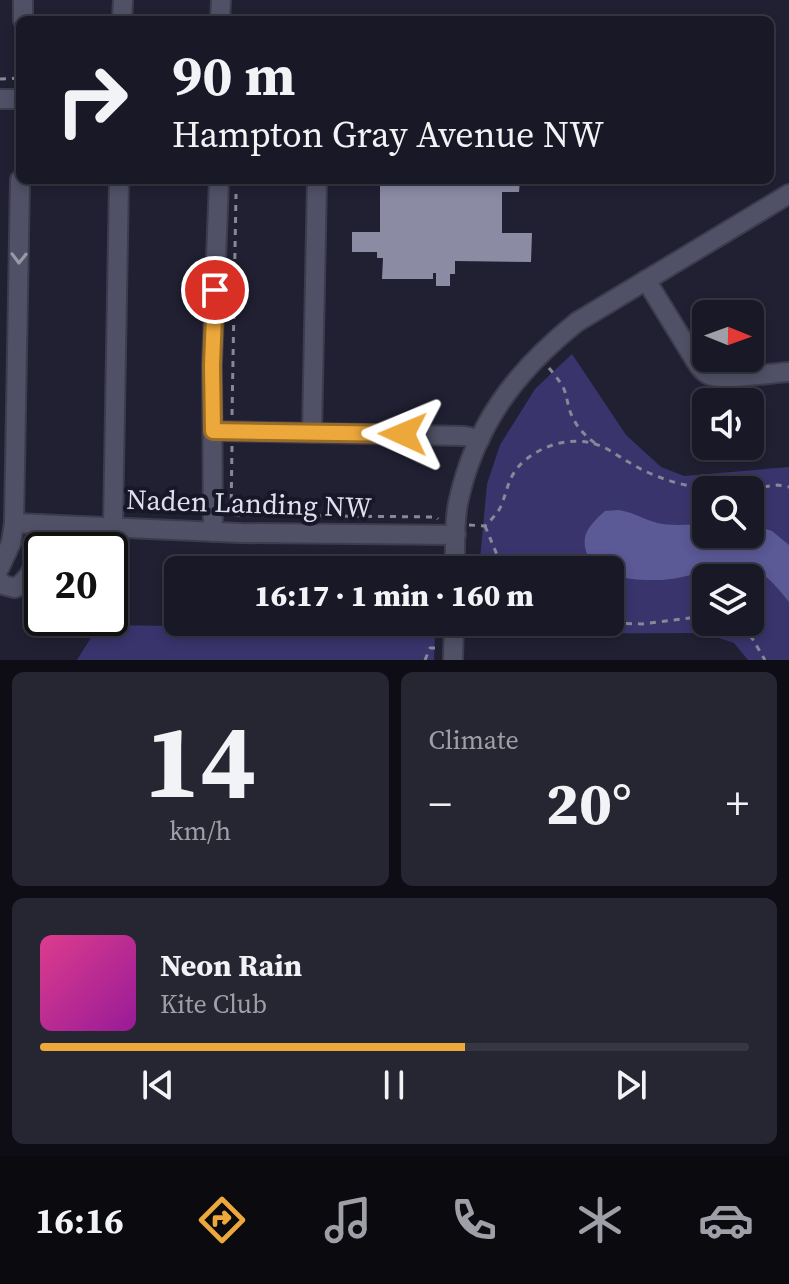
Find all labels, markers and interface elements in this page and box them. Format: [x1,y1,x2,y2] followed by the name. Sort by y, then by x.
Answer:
[172,37,295,114] text: 90 m
[40,48,144,152] icon: right
[172,110,604,159] text: Hampton Gray Avenue NW
[10,252,28,265] one-way arrow
[181,256,249,324] pin
[193,268,237,312] icon: arrive
[692,300,764,372] north arrow
[692,300,764,636] map controls
[692,388,764,460] button: sound
[361,392,445,476] position arrow
[692,476,764,548] button: search
[126,480,372,526] street label: Naden Landing NW
[24,532,128,636] speed limit sign: 20
[692,564,764,636] button: layers
[254,575,534,616] text: 16:17 · 1 min · 160 m
[144,689,257,832] text: 14
[429,722,519,758] text: Climate
[546,762,632,844] text: 20°
[429,773,452,834] text: −
[726,773,749,834] text: +
[169,813,231,849] text: km/h
[160,945,302,986] text: Neon Rain
[160,986,267,1022] text: Kite Club
[136,1063,180,1107] icon: previous
[372,1063,416,1107] icon: pause
[609,1063,653,1107] icon: next
[194,1192,250,1248] icon: directions
[320,1192,376,1248] icon: music
[446,1192,502,1248] icon: phone
[572,1192,628,1248] icon: climate
[698,1192,754,1248] icon: car
[35,1196,124,1245] text: 16:16

